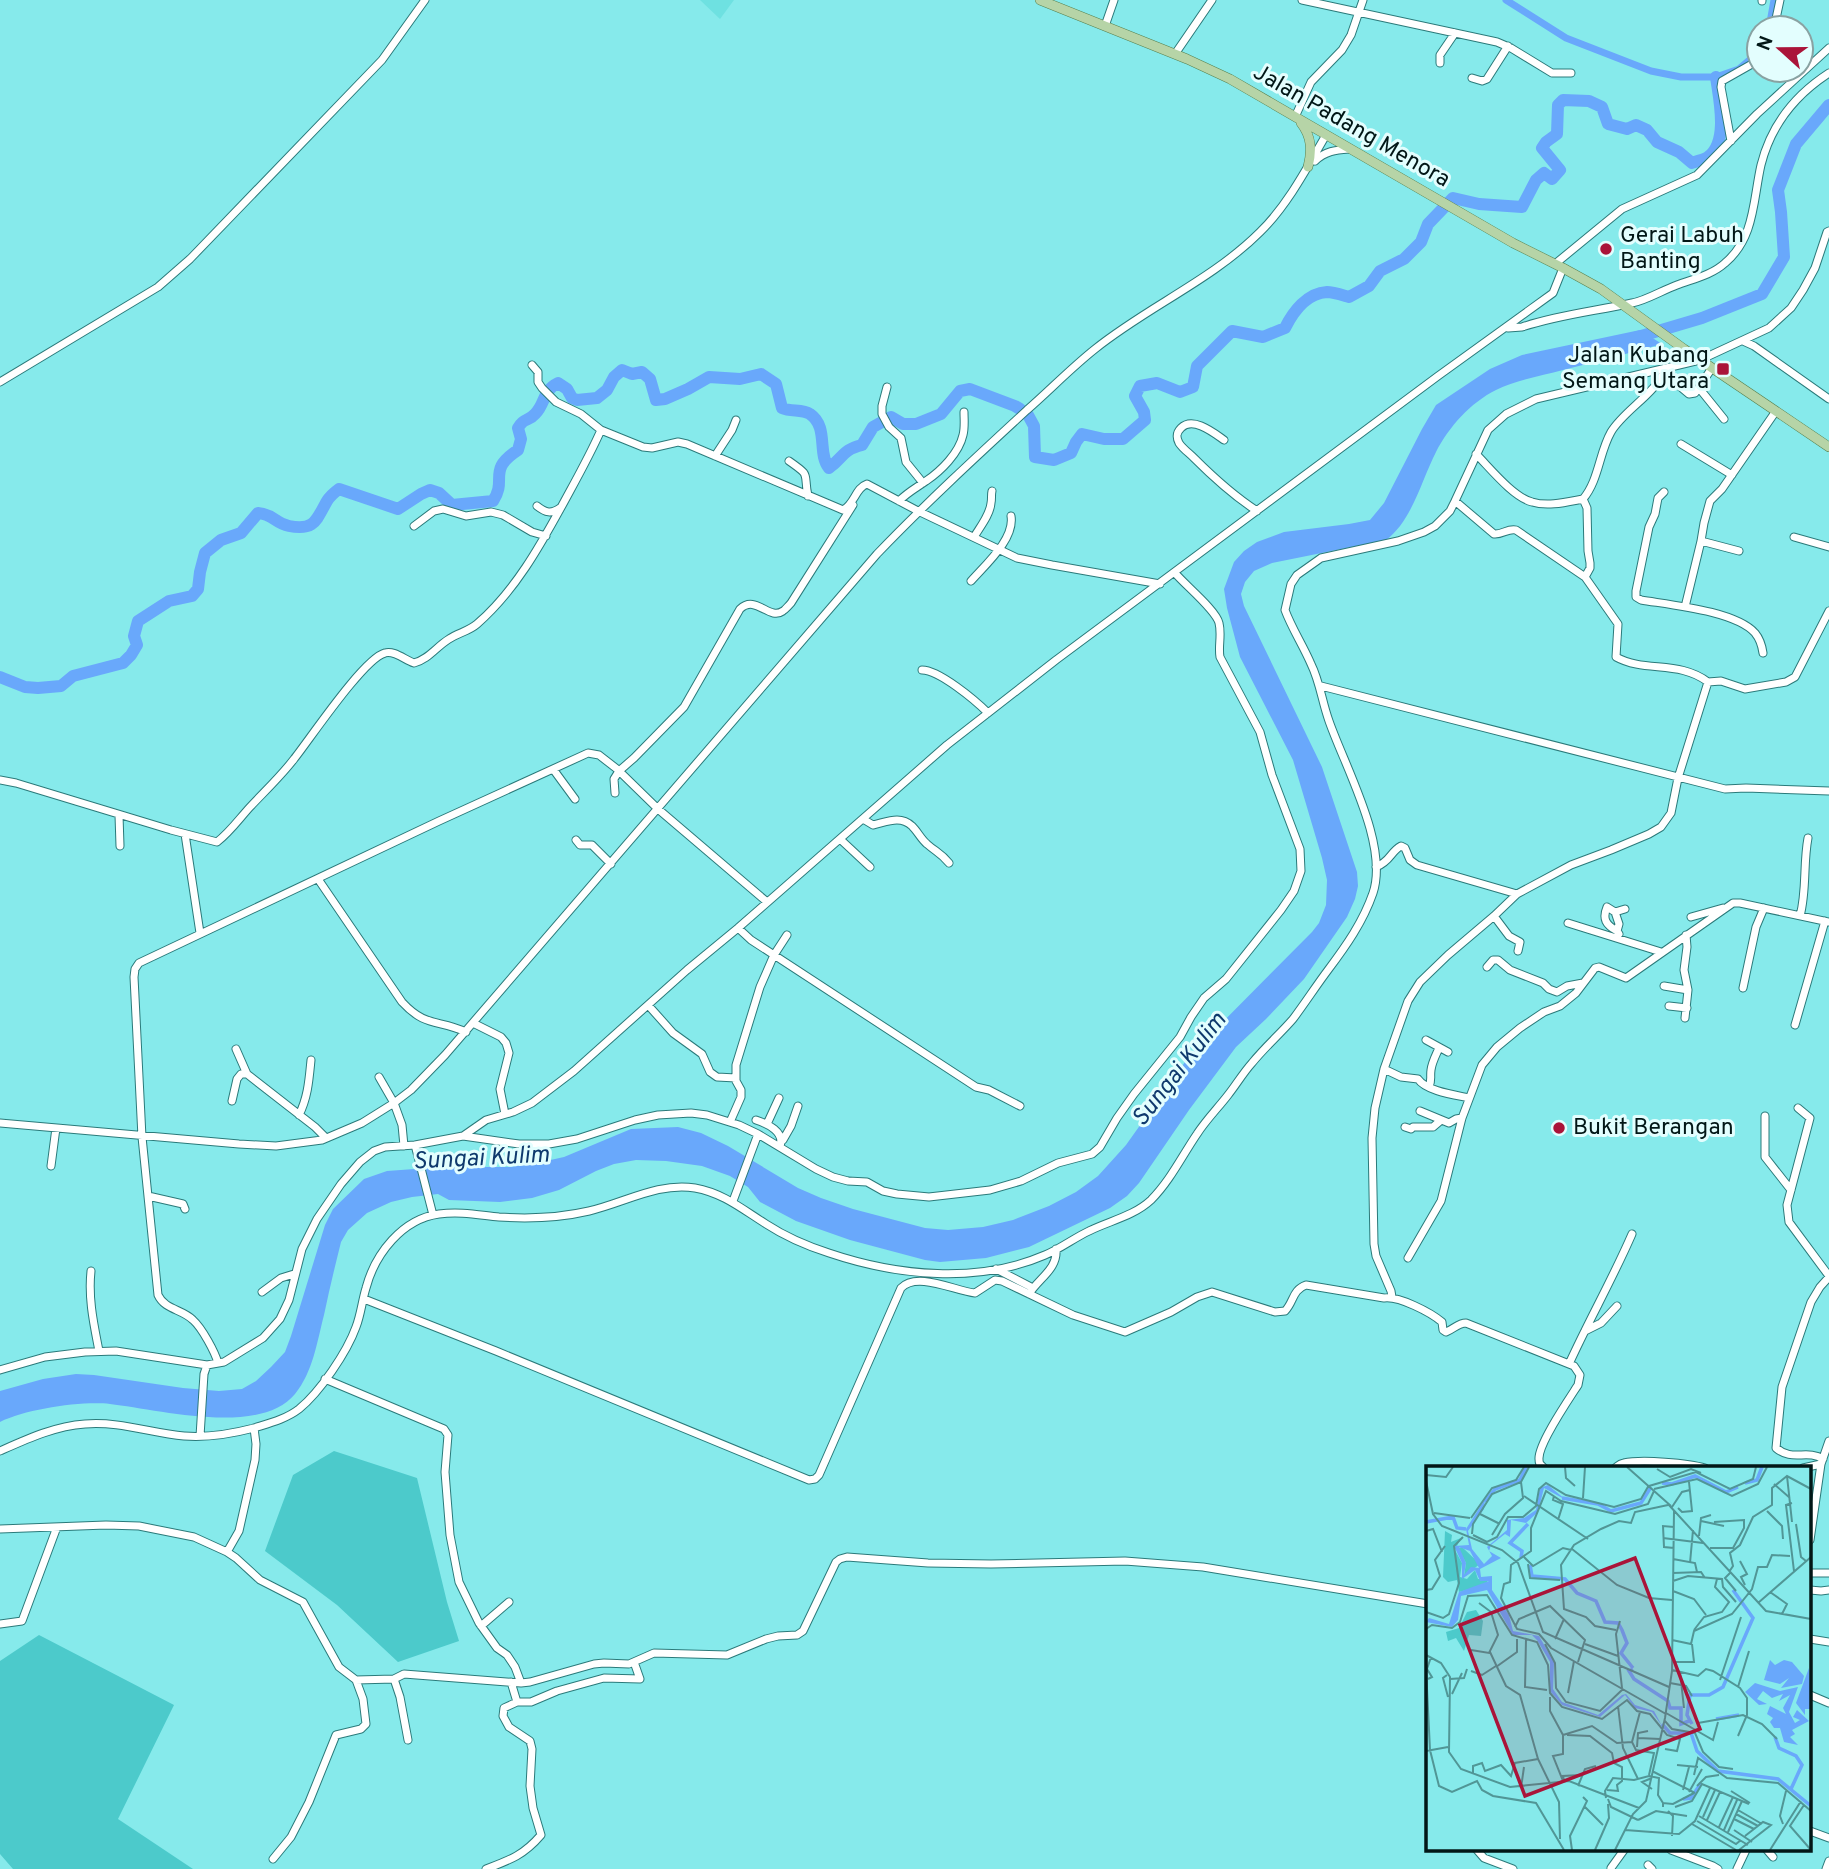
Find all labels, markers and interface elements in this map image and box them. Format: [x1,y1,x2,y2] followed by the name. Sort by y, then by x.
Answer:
[1745,14,1815,84] north arrow
[1752,33,1780,54] text: N
[1247,59,1455,195] street label: Jalan Padang Menora
[1620,222,1744,277] place label: Gerai Labuh Banting
[1598,241,1614,257] marker: Gerai Labuh Banting
[1562,342,1709,397] place label: Jalan Kubang Semang Utara
[1715,361,1731,377] marker: Jalan Kubang Semang Utara
[1126,1007,1234,1133] water label: Sungai Kulim
[1573,1114,1734,1143] place label: Bukit Berangan
[1551,1120,1567,1136] marker: Bukit Berangan
[412,1140,550,1178] water label: Sungai Kulim
[1426,1466,1812,1852] inset map

